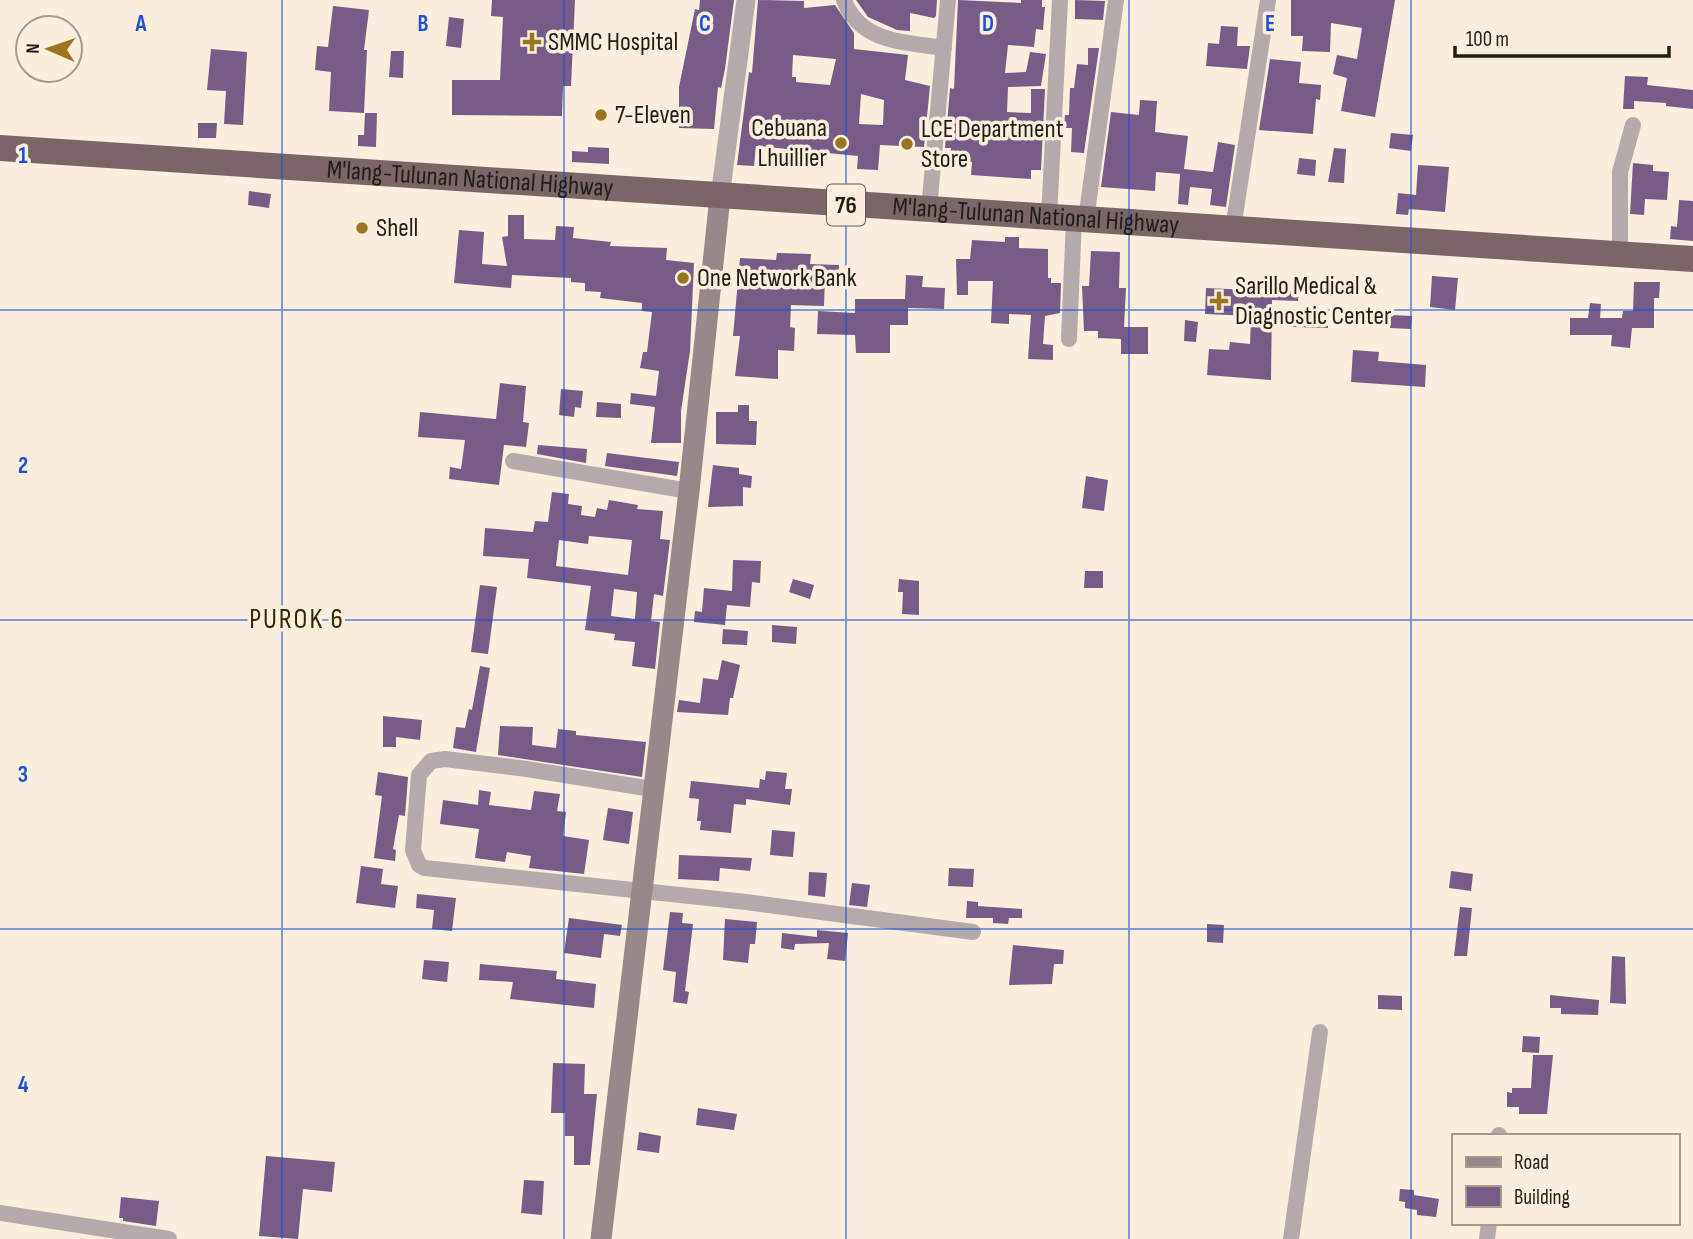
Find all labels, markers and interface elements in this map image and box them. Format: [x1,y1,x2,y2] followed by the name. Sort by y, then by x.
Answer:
[135,10,148,38] text: A
[418,10,429,38] text: B
[699,10,711,38] text: C
[982,10,994,38] text: D
[1265,10,1275,38] text: E
[14,14,84,84] north arrow
[1455,14,1668,58] scale bar
[548,27,678,58] place label: SMMC Hospital
[1466,27,1509,52] text: 100 m
[522,32,542,52] marker: SMMC Hospital
[22,43,45,54] text: N
[615,100,691,131] place label: 7-Eleven
[593,107,609,123] marker: 7-Eleven
[751,113,828,174] place label: Cebuana Lhuillier
[921,114,1064,175] place label: LCE Department Store
[833,135,849,151] marker: Cebuana Lhuillier
[899,136,915,152] marker: LCE Department Store
[18,142,28,170] text: 1
[326,154,614,204] street label: M'lang-Tulunan National Highway
[827,184,865,226] road number: 76
[891,191,1180,241] street label: M'lang-Tulunan National Highway
[376,213,418,244] place label: Shell
[354,220,370,236] marker: Shell
[697,263,857,294] place label: One Network Bank
[675,270,691,286] marker: One Network Bank
[1235,271,1392,332] place label: Sarillo Medical & Diagnostic Center
[1209,291,1229,311] marker: Sarillo Medical & Diagnostic Center
[18,452,28,480] text: 2
[249,603,345,636] district label: PUROK 6
[18,761,28,789] text: 3
[18,1071,29,1099] text: 4
[1452,1134,1679,1225] legend
[1514,1150,1549,1175] text: Road
[1514,1185,1570,1210] text: Building

